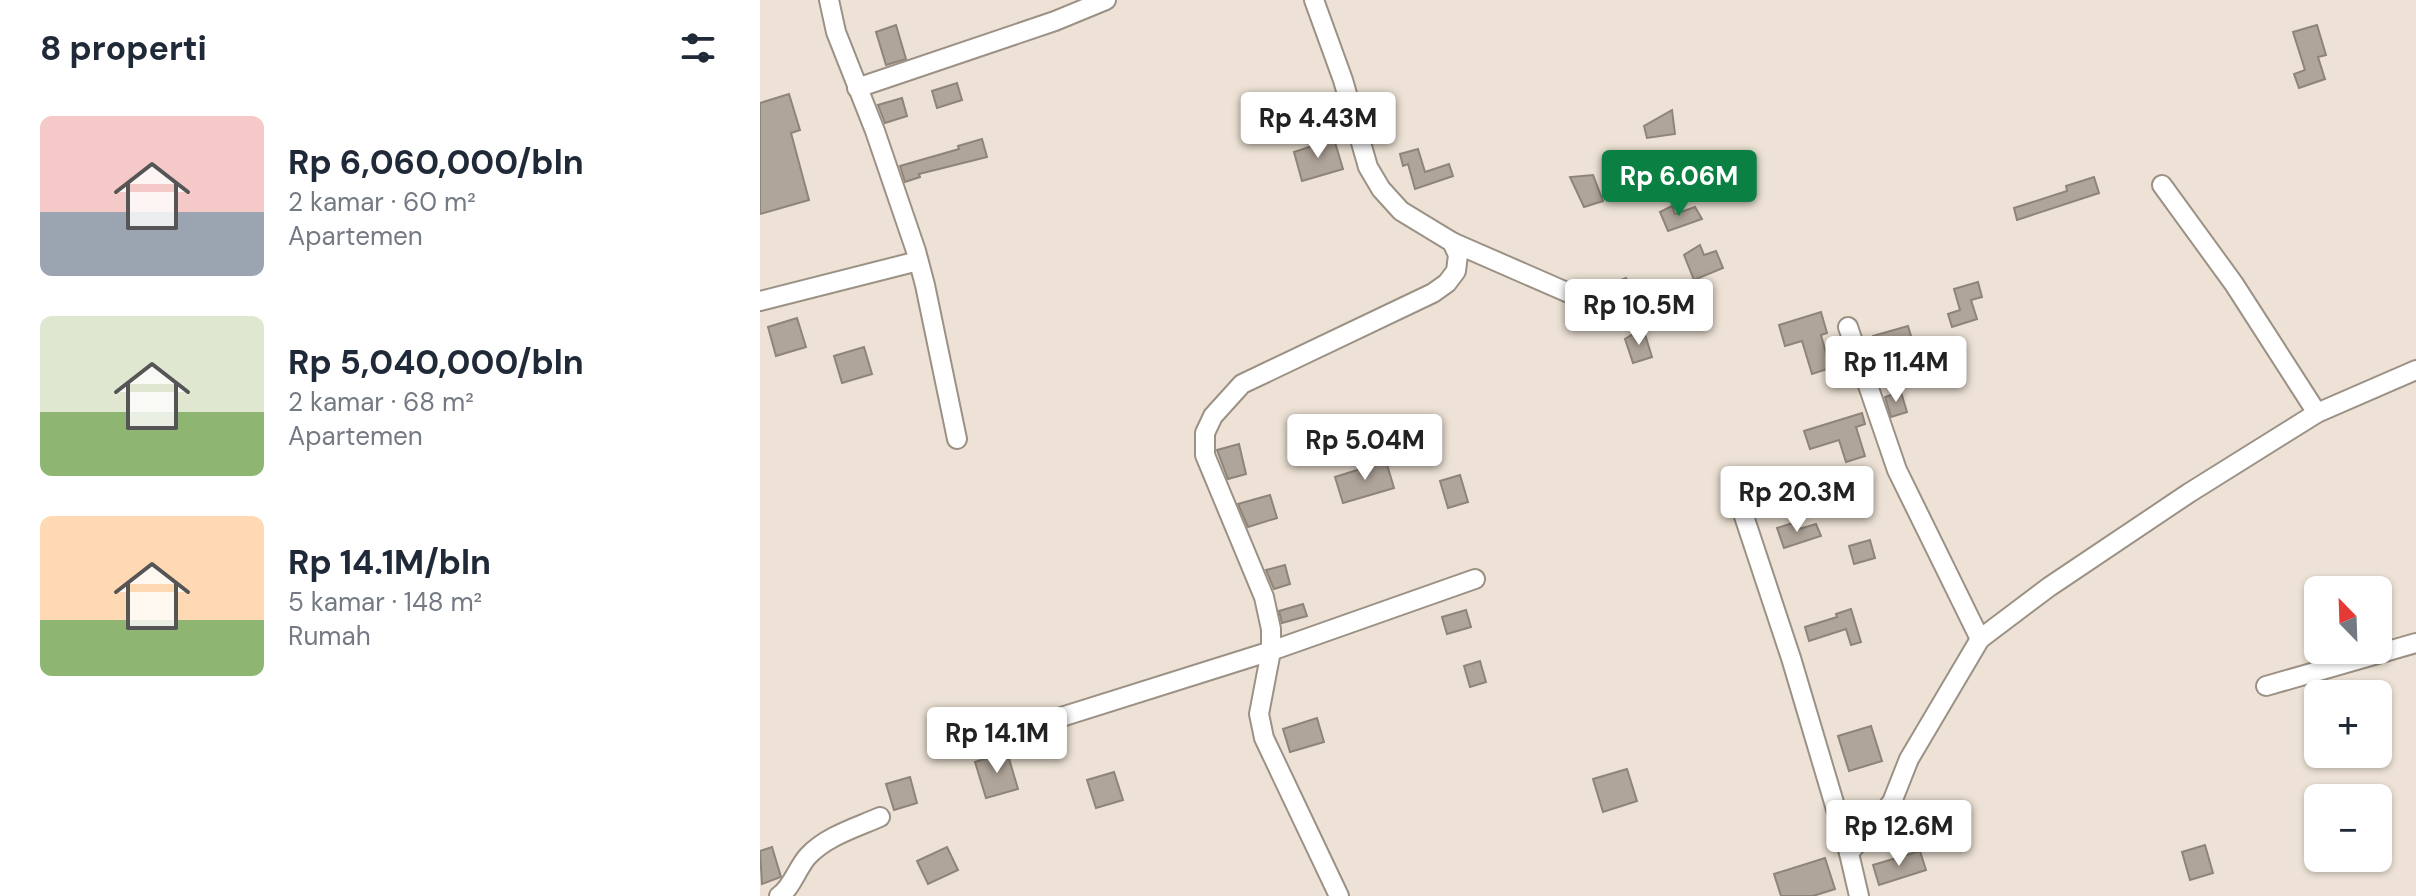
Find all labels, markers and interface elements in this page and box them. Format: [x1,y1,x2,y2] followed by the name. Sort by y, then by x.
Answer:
[40,26,207,71] text: 8 properti
[676,26,720,70] icon: filters
[1235,92,1401,160] pin: Rp 4.43M
[1259,101,1377,135] text: Rp 4.43M
[288,140,584,185] text: Rp 6,060,000/bln
[104,148,200,244] icon: home
[1596,150,1762,218] pin: Rp 6.06M
[1620,159,1738,193] text: Rp 6.06M
[288,185,476,219] text: 2 kamar · 60 m²
[288,219,423,253] text: Apartemen
[1556,279,1722,347] pin: Rp 10.5M
[1583,288,1695,322] text: Rp 10.5M
[1813,336,1979,404] pin: Rp 11.4M
[288,340,584,385] text: Rp 5,040,000/bln
[1844,345,1948,379] text: Rp 11.4M
[104,348,200,444] icon: home
[288,385,474,419] text: 2 kamar · 68 m²
[1282,414,1448,482] pin: Rp 5.04M
[288,419,423,453] text: Apartemen
[1305,423,1425,457] text: Rp 5.04M
[1714,466,1880,534] pin: Rp 20.3M
[1739,475,1855,509] text: Rp 20.3M
[288,540,491,585] text: Rp 14.1M/bln
[104,548,200,644] icon: home
[2304,576,2392,664] north arrow
[2304,576,2392,872] map controls
[288,585,482,619] text: 5 kamar · 148 m²
[288,619,371,653] text: Rumah
[2304,680,2392,768] button: +
[914,707,1080,775] pin: Rp 14.1M
[945,716,1049,750] text: Rp 14.1M
[2304,784,2392,872] button: −
[1816,800,1982,868] pin: Rp 12.6M
[1844,809,1954,843] text: Rp 12.6M

